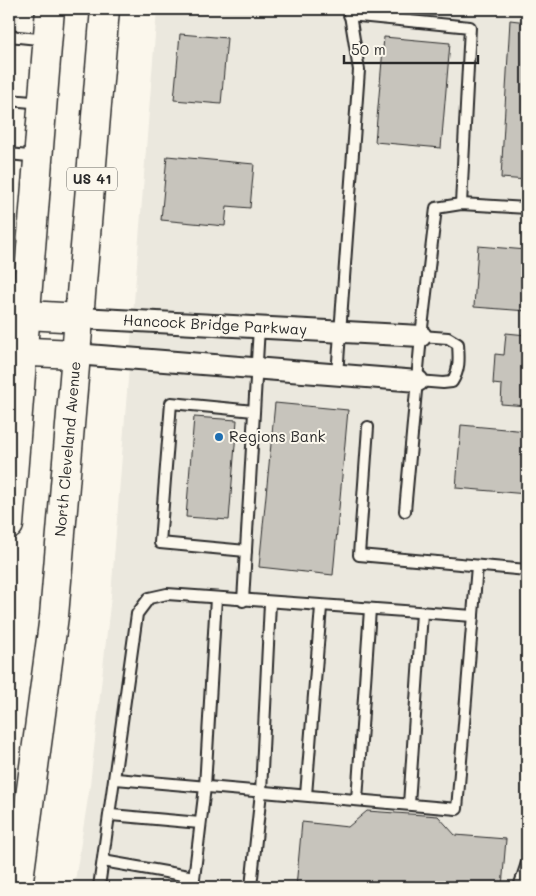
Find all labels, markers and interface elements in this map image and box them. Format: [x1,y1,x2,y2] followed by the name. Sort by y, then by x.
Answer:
[344,32,477,64] scale bar
[351,39,386,59] text: 50 m
[67,168,117,190] road number: US 41
[123,309,308,339] street label: Hancock Bridge Parkway
[49,360,85,537] street label: North Cleveland Avenue
[229,426,325,446] place label: Regions Bank
[213,431,225,443] marker: Regions Bank

